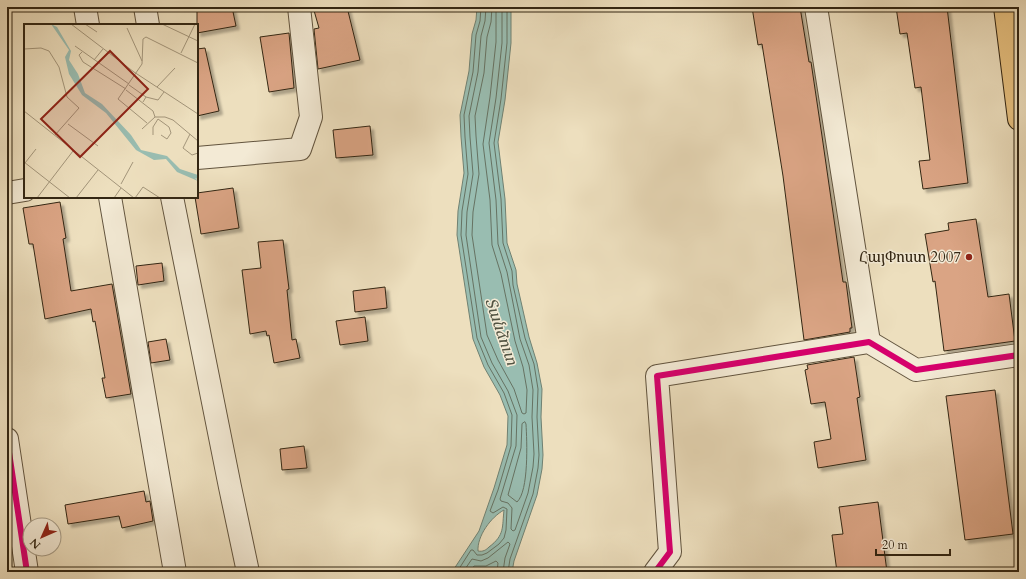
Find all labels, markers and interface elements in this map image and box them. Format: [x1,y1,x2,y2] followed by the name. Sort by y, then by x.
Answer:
[24,24,198,198] inset map
[859,247,961,267] place label: ՀայՓոստ 2007
[964,252,974,262] marker: ՀայՓոստ 2007
[479,295,523,369] water label: Տանձուտ
[22,517,62,557] north arrow
[876,531,950,557] scale bar
[26,535,44,552] text: N
[882,537,909,553] text: 20 m

